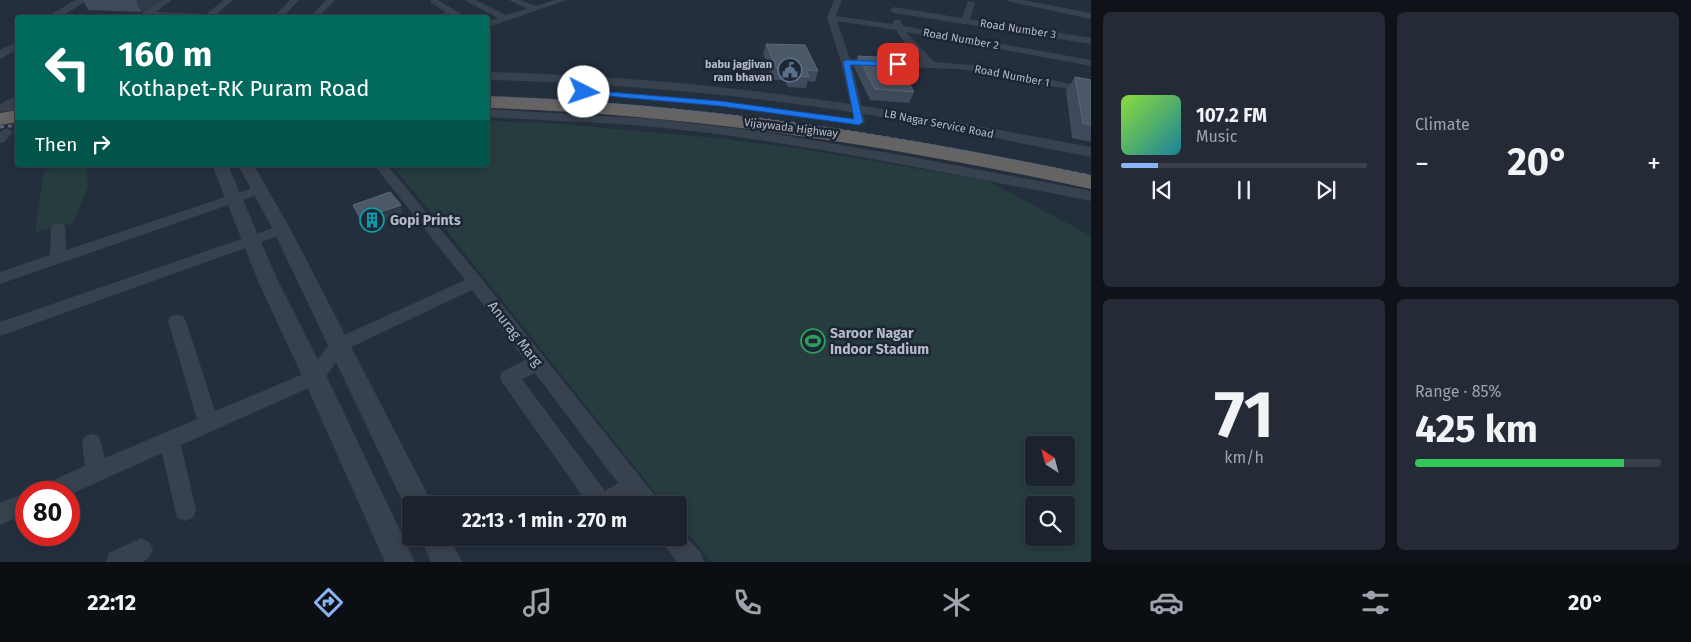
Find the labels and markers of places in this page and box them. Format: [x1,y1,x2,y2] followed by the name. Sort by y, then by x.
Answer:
[877,43,919,85] pin
[777,57,803,83] public building icon: babu jagjivan ram bhavan
[705,58,772,84] place label: babu jagjivan ram bhavan
[359,207,385,233] building icon: Gopi Prints
[390,212,461,229] place label: Gopi Prints
[830,325,929,358] place label: Saroor Nagar Indoor Stadium
[800,328,826,354] sports icon: Saroor Nagar Indoor Stadium

